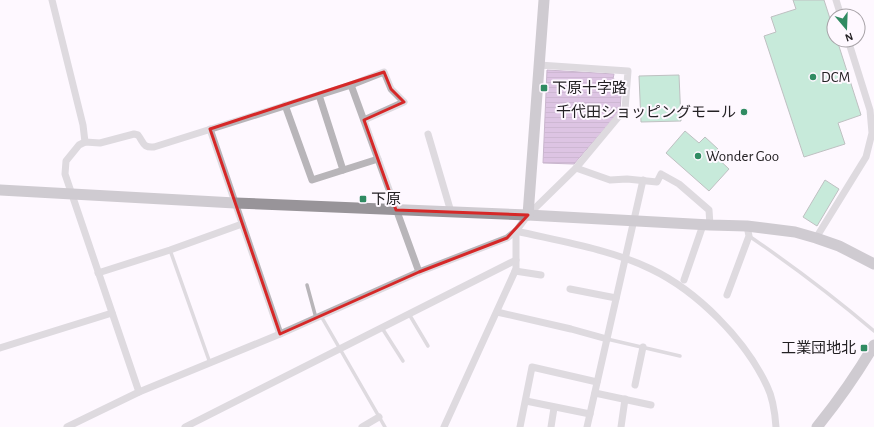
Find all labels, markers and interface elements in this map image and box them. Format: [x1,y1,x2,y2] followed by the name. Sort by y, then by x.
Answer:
[826,8,866,48] north arrow
[844,31,855,43] text: N
[821,70,850,85] place label: DCM
[808,72,818,82] marker: DCM
[552,80,627,96] place label: 下原十字路
[539,83,549,93] marker: 下原十字路
[556,103,736,120] place label: 千代田ショッピングモール
[739,107,749,117] marker: 千代田ショッピングモール
[706,149,779,164] place label: Wonder Goo
[693,151,703,161] marker: Wonder Goo
[371,192,401,207] place label: 下原
[358,194,368,204] marker: 下原
[781,339,856,356] place label: 工業団地北
[859,343,869,353] marker: 工業団地北

